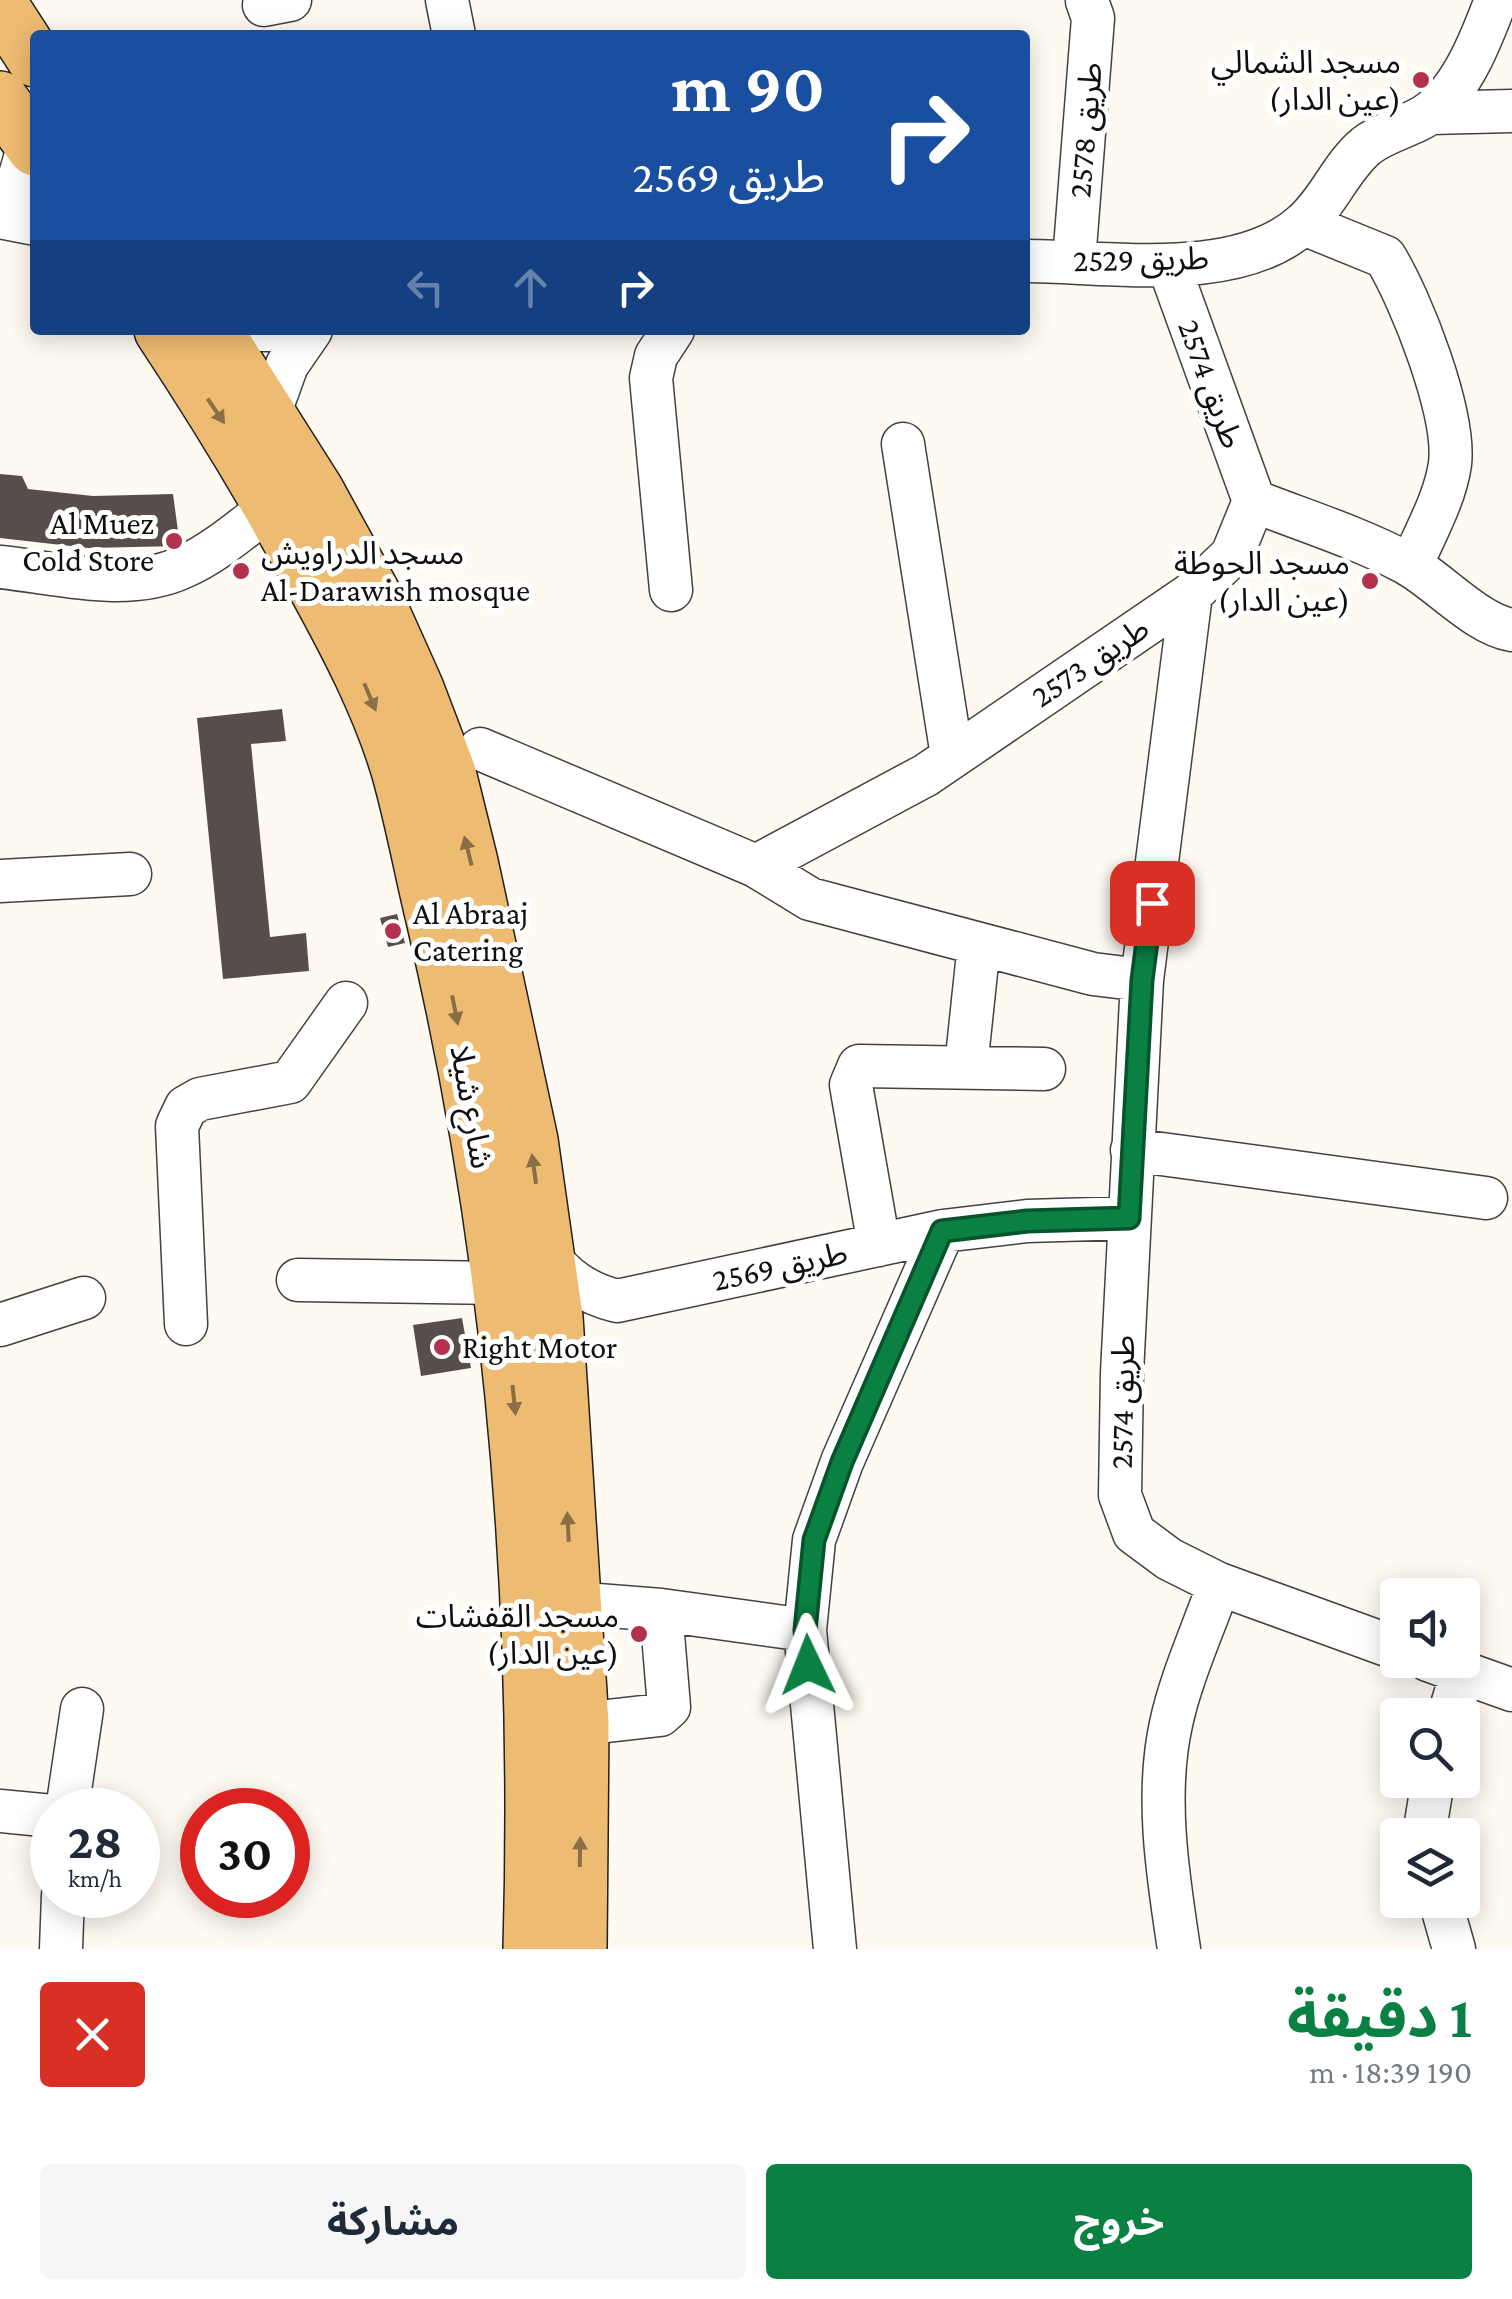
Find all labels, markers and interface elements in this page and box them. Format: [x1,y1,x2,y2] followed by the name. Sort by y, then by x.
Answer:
[1211,44,1401,118] place label: مسجد الشمالي (عين الدار)
[672,48,825,126] text: 90 m
[1061,61,1111,199] street label: طريق 2578
[1410,69,1432,91] marker: مسجد الشمالي (عين الدار)
[860,70,990,200] icon: right
[633,152,825,202] text: طريق 2569
[1073,240,1209,280] street label: طريق 2529
[398,260,453,315] icon: left
[503,260,558,315] icon: ahead
[608,260,663,315] icon: right
[1169,315,1251,454] street label: طريق 2574
[206,398,224,425] one-way arrow
[22,505,154,578] place label: Al Muez Cold Store
[163,530,185,552] marker: Al Muez Cold Store
[261,535,530,608] place label: مسجد الدراويش Al-Darawish mosque
[1174,545,1350,619] place label: مسجد الحوطة (عين الدار)
[230,560,252,582] marker: مسجد الدراويش Al-Darawish mosque
[1359,570,1381,592] marker: مسجد الحوطة (عين الدار)
[1024,610,1157,716] street label: طريق 2573
[362,682,378,712] one-way arrow
[459,835,475,866] one-way arrow
[1110,861,1195,946] pin
[1125,876,1180,931] icon: arrive
[413,895,528,968] place label: Al Abraaj Catering
[382,920,404,942] marker: Al Abraaj Catering
[447,995,463,1026] one-way arrow
[438,1043,501,1173] street label: شارع شيلا
[526,1152,542,1184] one-way arrow
[709,1234,851,1300] street label: طريق 2569
[462,1329,617,1365] place label: Right Motor
[1103,1335,1143,1469] street label: طريق 2574
[431,1336,453,1358] marker: Right Motor
[506,1385,522,1417] one-way arrow
[560,1510,576,1542] one-way arrow
[1380,1578,1480,1918] map controls
[1380,1578,1480,1678] button: sound
[416,1598,619,1672] place label: مسجد القفشات (عين الدار)
[756,1613,860,1717] position arrow
[628,1623,650,1645] marker: مسجد القفشات (عين الدار)
[1380,1698,1480,1798] button: search
[180,1788,310,1918] speed limit sign: 30
[68,1813,122,1869] text: 28
[1380,1818,1480,1918] button: layers
[572,1835,588,1867] one-way arrow
[68,1865,122,1892] text: km/h
[40,1982,145,2087] button: close
[1287,1983,1472,2050] text: 1 دقيقة
[1309,2054,1472,2090] text: 190 m · 18:39
[40,2164,746,2279] button: مشاركة
[766,2164,1472,2279] button: خروج

